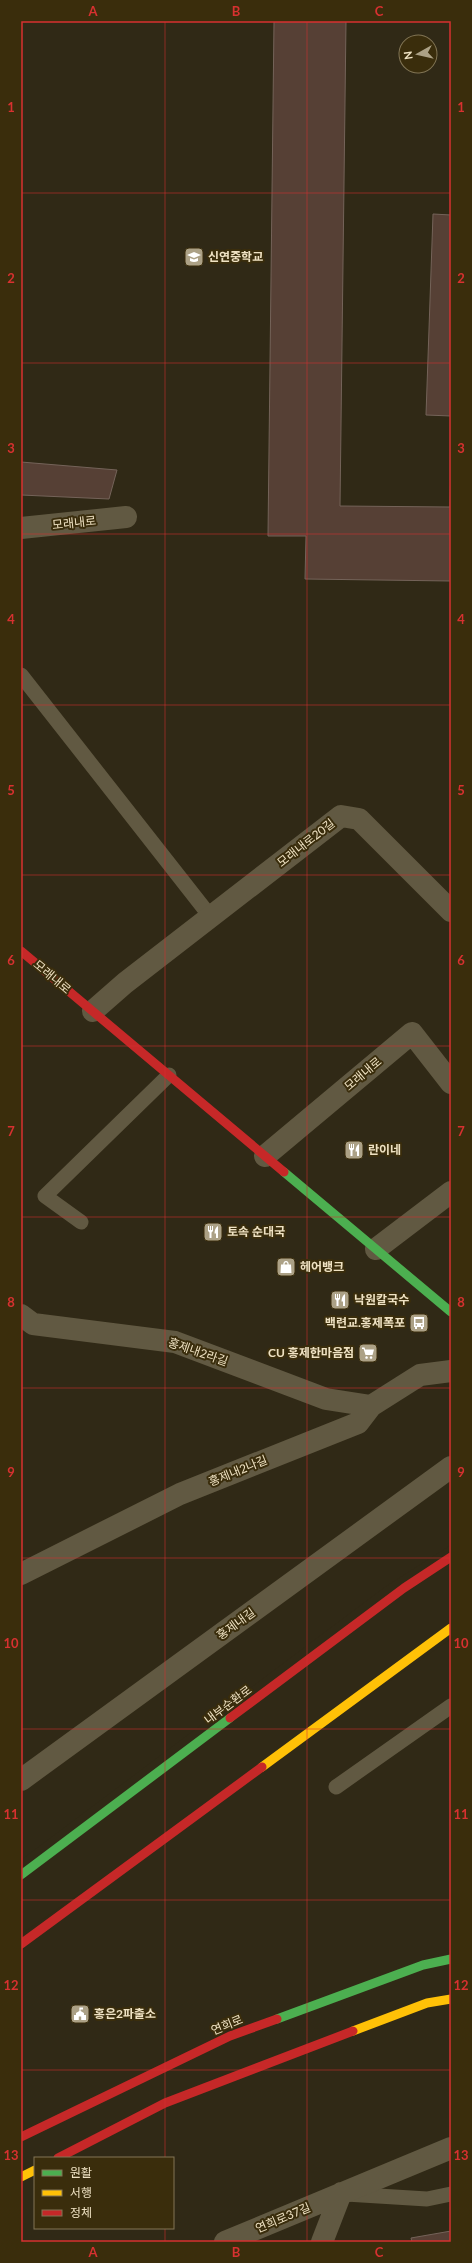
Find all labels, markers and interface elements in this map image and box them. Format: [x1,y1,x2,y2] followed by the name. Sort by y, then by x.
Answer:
[87,3,98,19] text: A
[232,3,241,19] text: B
[375,3,384,19] text: C
[398,34,438,74] north arrow
[401,50,415,61] text: N
[7,99,15,115] text: 1
[457,99,465,115] text: 1
[183,246,205,268] school or university icon: 신연중학교
[208,249,263,264] place label: 신연중학교
[7,270,15,286] text: 2
[457,270,465,286] text: 2
[7,440,15,456] text: 3
[457,440,465,456] text: 3
[51,513,97,532] street label: 모래내로
[7,611,15,627] text: 4
[457,611,465,627] text: 4
[7,782,15,798] text: 5
[457,782,465,798] text: 5
[274,815,338,870] street label: 모래내로20길
[7,952,15,968] text: 6
[457,952,465,968] text: 6
[31,957,74,997] street label: 모래내로
[341,1054,384,1094] street label: 모래내로
[7,1123,15,1139] text: 7
[457,1123,465,1139] text: 7
[343,1139,365,1161] restaurant icon: 란이네
[368,1142,401,1157] place label: 란이네
[202,1221,224,1243] restaurant icon: 토속 순대국
[227,1224,285,1239] place label: 토속 순대국
[275,1256,297,1278] shop icon: 헤어뱅크
[300,1259,344,1274] place label: 헤어뱅크
[329,1289,351,1311] restaurant icon: 낙원칼국수
[354,1292,409,1307] place label: 낙원칼국수
[7,1294,15,1310] text: 8
[457,1294,465,1310] text: 8
[408,1312,430,1334] bus stop icon: 백련교.홍제폭포
[325,1315,405,1330] place label: 백련교.홍제폭포
[166,1334,230,1369] street label: 홍제내2라길
[357,1342,379,1364] supermarket icon: CU 홍제한마음점
[268,1345,354,1360] place label: CU 홍제한마음점
[206,1452,269,1489] street label: 홍제내2나길
[7,1464,15,1480] text: 9
[457,1464,465,1480] text: 9
[213,1605,258,1643] street label: 홍제내길
[3,1635,19,1651] text: 10
[453,1635,469,1651] text: 10
[201,1682,254,1727] street label: 내부순환로
[3,1806,19,1822] text: 11
[453,1806,469,1822] text: 11
[3,1977,19,1993] text: 12
[453,1977,469,1993] text: 12
[69,2003,91,2025] public building icon: 홍은2파출소
[94,2006,156,2021] place label: 홍은2파출소
[209,2011,245,2038] street label: 연희로
[3,2147,19,2163] text: 13
[453,2147,469,2163] text: 13
[34,2157,174,2229] legend
[70,2165,92,2180] text: 원활
[70,2185,92,2200] text: 서행
[253,2199,312,2236] street label: 연희로37길
[70,2205,92,2220] text: 정체
[87,2244,98,2260] text: A
[232,2244,241,2260] text: B
[375,2244,384,2260] text: C

